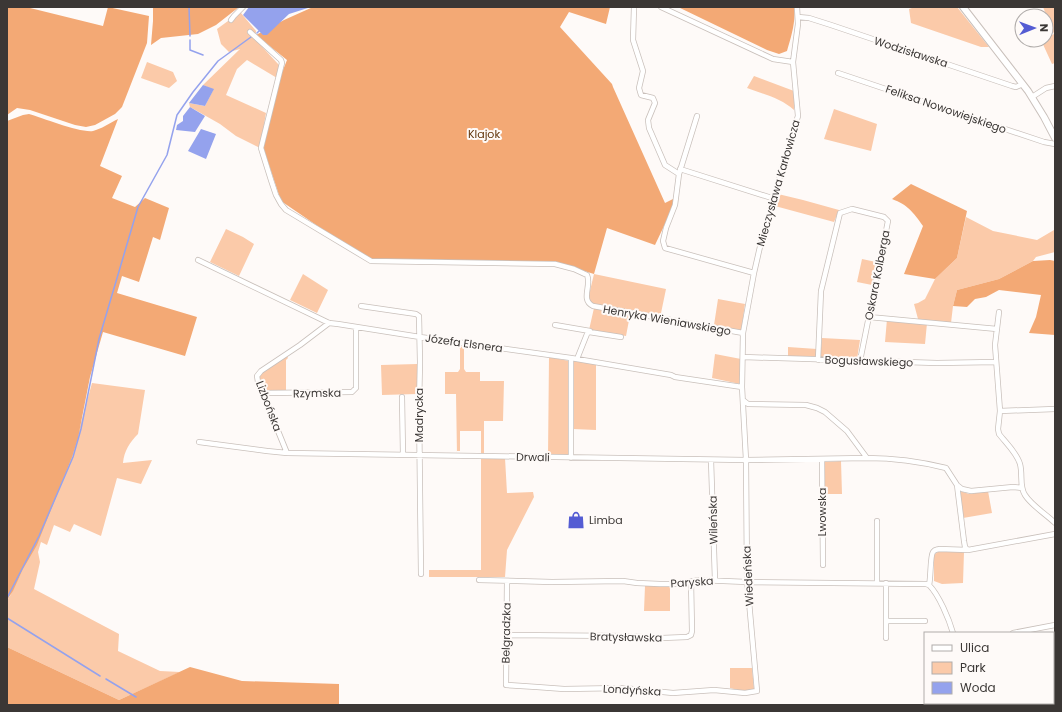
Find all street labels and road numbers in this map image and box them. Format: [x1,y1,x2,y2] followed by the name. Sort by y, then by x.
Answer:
[872,33,950,71] street label: Wodzisławska
[883,81,1009,137] street label: Feliksa Nowowiejskiego
[752,118,804,248] street label: Mieczysława Karłowicza
[860,229,894,321] street label: Oskara Kolberga
[602,301,732,339] street label: Henryka Wieniawskiego
[424,330,504,356] street label: Józefa Elsnera
[824,351,914,371] street label: Bogusławskiego
[252,378,286,434] street label: Lizbońska
[293,385,341,401] street label: Rzymska
[411,388,427,442] street label: Madrycka
[516,449,550,465] street label: Drwali
[814,488,830,536] street label: Lwowska
[705,495,721,545] street label: Wileńska
[738,545,758,607] street label: Wiedeńska
[670,573,714,591] street label: Paryska
[497,602,515,664] street label: Belgradzka
[590,628,662,646] street label: Bratysławska
[602,680,662,700] street label: Londyńska

